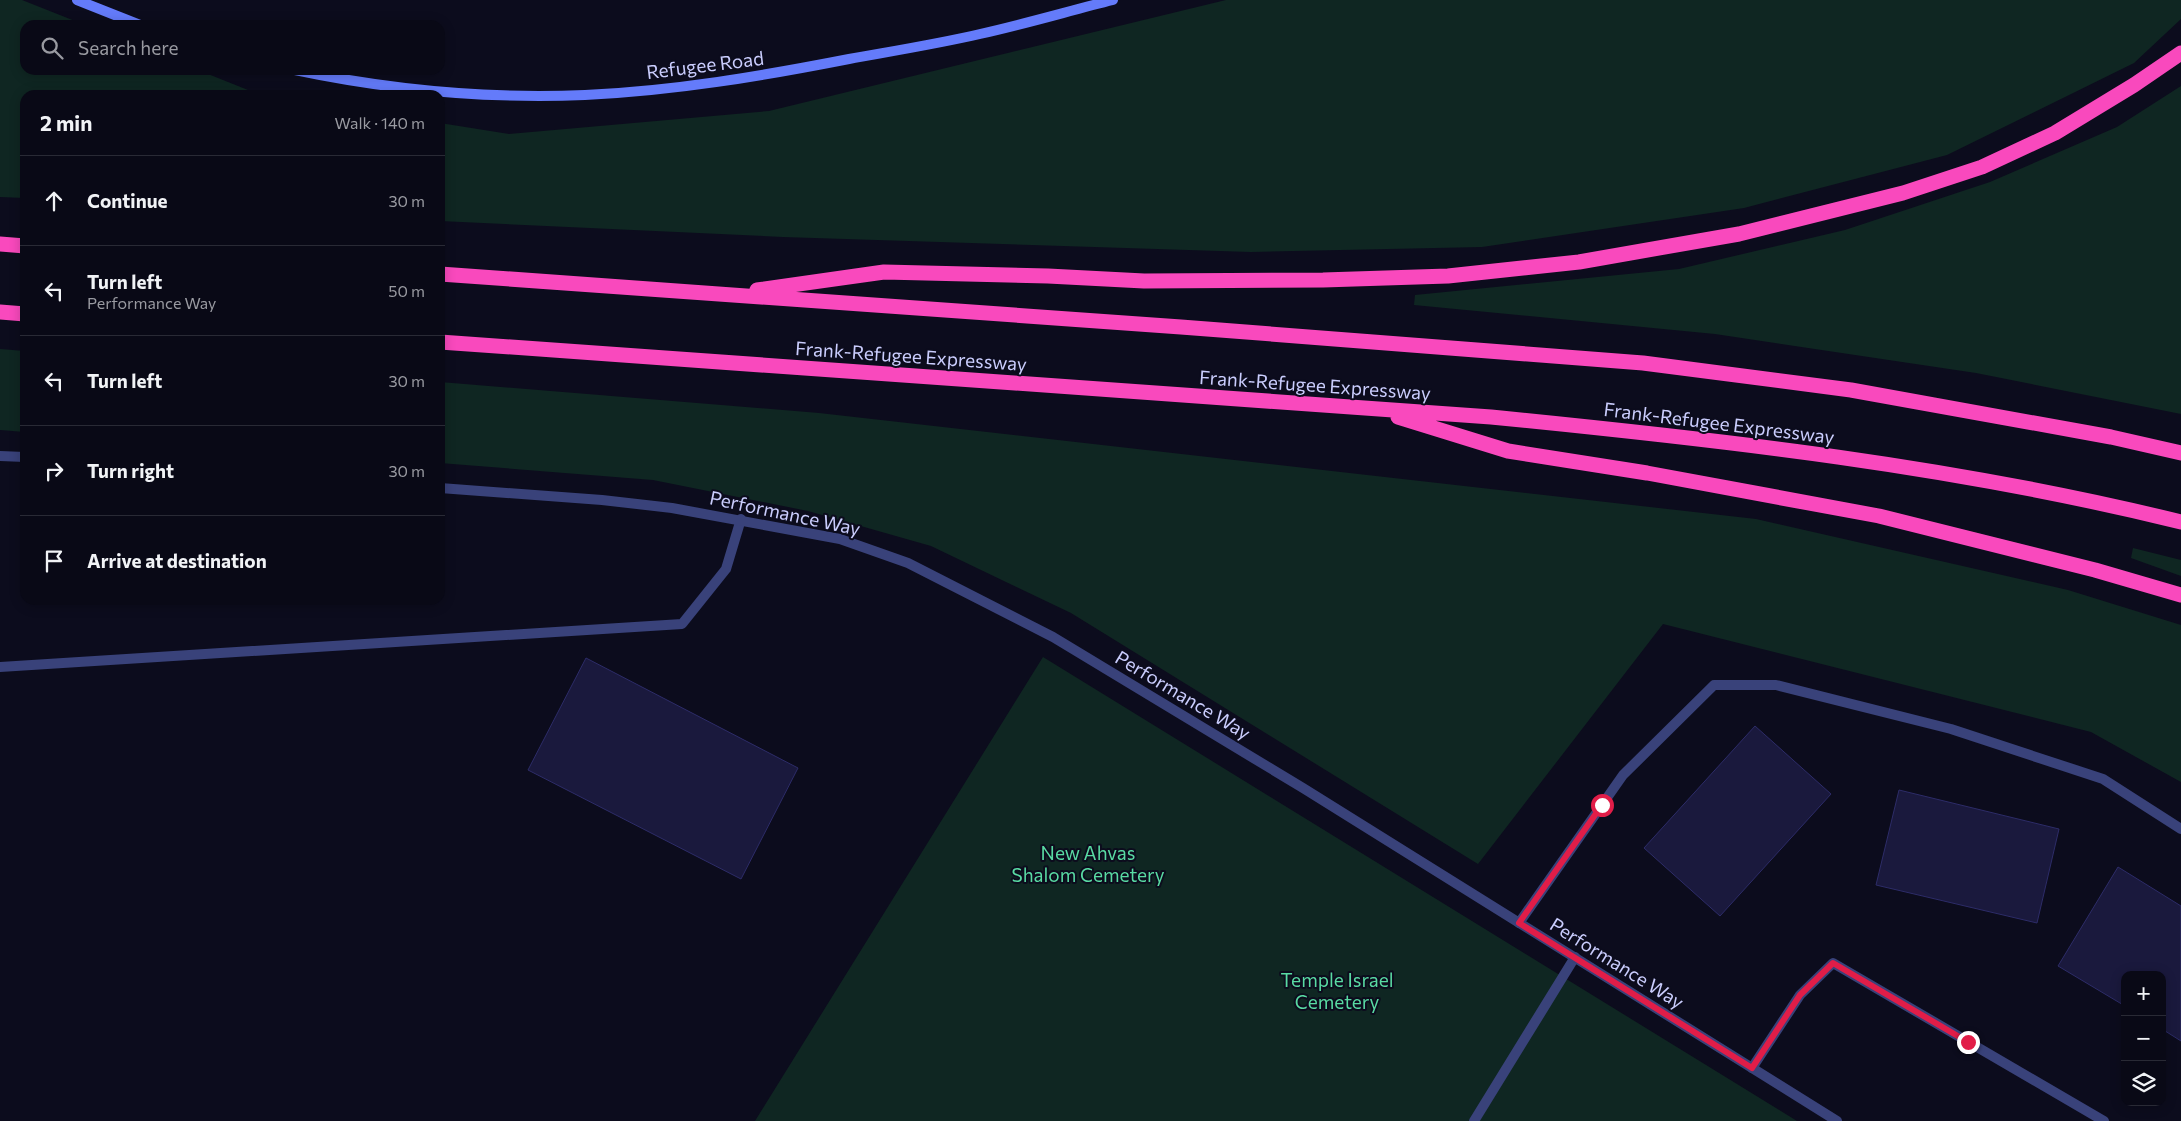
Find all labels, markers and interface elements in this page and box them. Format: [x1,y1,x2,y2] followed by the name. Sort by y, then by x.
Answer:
[20,20,445,75] search box
[38,34,66,62] icon: search
[78,36,178,59] text: Search here
[645,46,765,83] street label: Refugee Road
[40,110,92,135] text: 2 min
[335,113,425,132] text: Walk · 140 m
[40,187,68,215] icon: ahead
[87,189,167,212] text: Continue
[388,191,425,210] text: 30 m
[87,270,162,293] text: Turn left
[40,277,68,305] icon: left
[388,281,425,300] text: 50 m
[87,293,216,312] text: Performance Way
[794,336,1028,375] street label: Frank-Refugee Expressway
[1198,365,1432,404] street label: Frank-Refugee Expressway
[40,367,68,395] icon: left
[87,369,162,392] text: Turn left
[388,371,425,390] text: 30 m
[1602,397,1836,448] street label: Frank-Refugee Expressway
[40,457,68,485] icon: right
[87,459,174,482] text: Turn right
[388,461,425,480] text: 30 m
[708,485,863,540] street label: Performance Way
[40,547,68,575] icon: arrive
[87,549,267,572] text: Arrive at destination
[1112,645,1255,744] street label: Performance Way
[1591,794,1614,817] route start
[1012,841,1165,886] park label: New Ahvas Shalom Cemetery
[1546,912,1689,1013] street label: Performance Way
[1280,968,1394,1013] park label: Temple Israel Cemetery
[2121,971,2166,1106] map controls
[2121,971,2166,1016] button: +
[2121,1016,2166,1061] button: −
[1957,1031,1980,1054] route end
[2121,1061,2166,1106] button: layers

